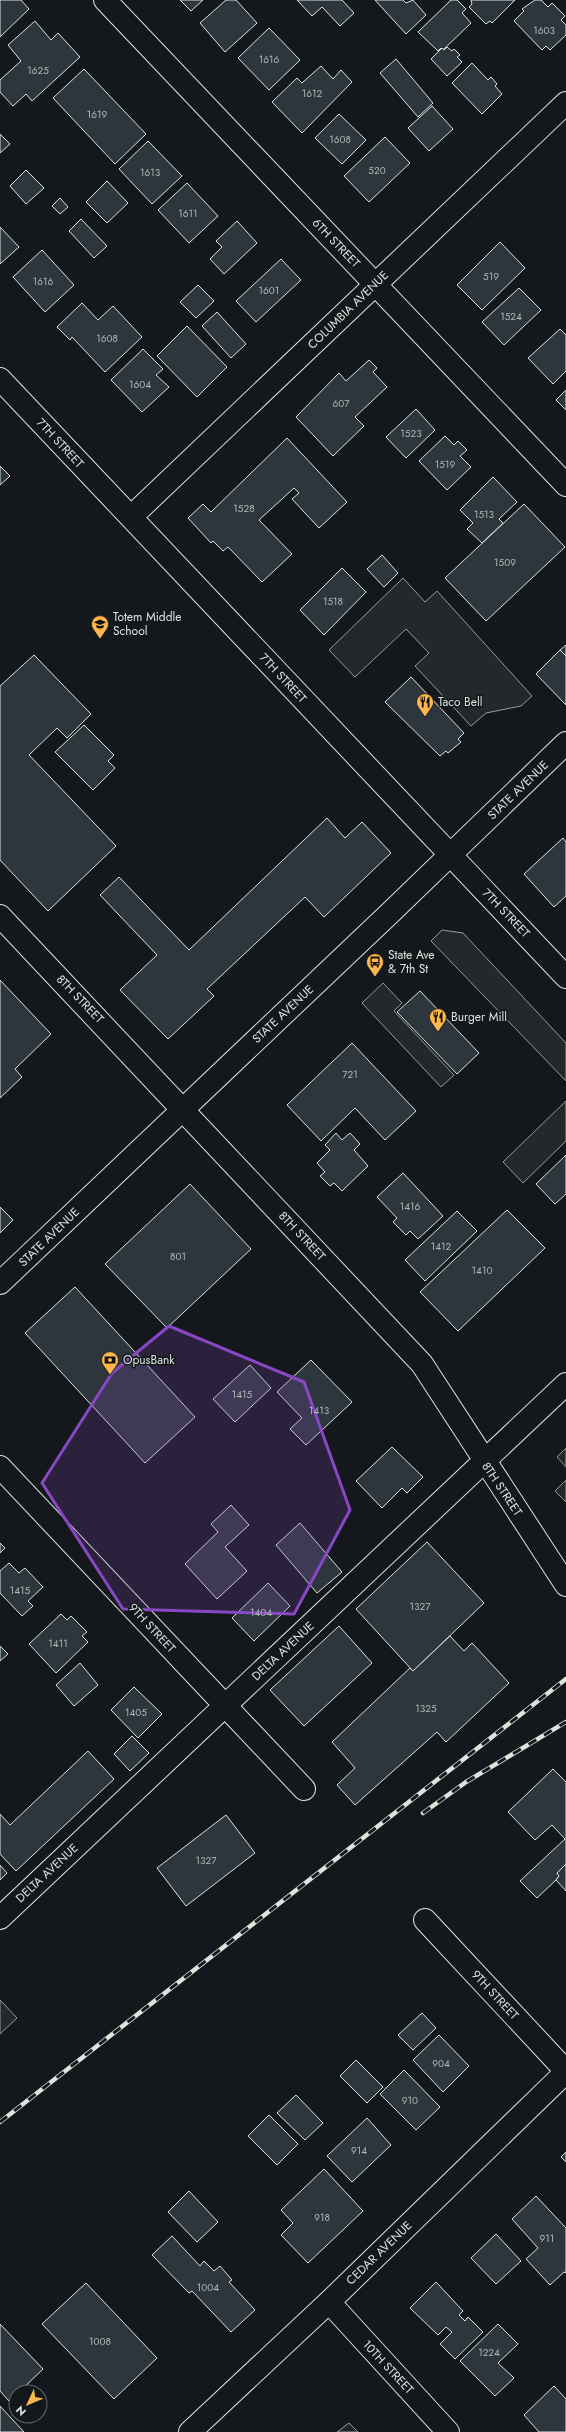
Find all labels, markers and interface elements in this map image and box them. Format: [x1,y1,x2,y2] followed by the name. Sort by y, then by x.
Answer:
[533,23,555,38] house number: 1603
[259,52,279,67] house number: 1616
[27,63,49,78] house number: 1625
[302,86,323,101] house number: 1612
[87,107,107,122] house number: 1619
[329,132,351,147] house number: 1608
[368,163,386,178] house number: 520
[140,165,161,180] house number: 1613
[178,206,198,221] house number: 1611
[308,214,364,272] street label: 6TH STREET
[304,267,392,353] street label: COLUMBIA AVENUE
[483,269,499,284] house number: 519
[33,274,53,289] house number: 1616
[259,283,279,298] house number: 1601
[500,309,522,324] house number: 1524
[96,331,118,346] house number: 1608
[129,377,151,392] house number: 1604
[332,396,350,411] house number: 607
[32,414,88,472] street label: 7TH STREET
[400,426,422,441] house number: 1523
[435,457,455,472] house number: 1519
[233,501,255,516] house number: 1528
[474,507,495,522] house number: 1513
[494,555,516,570] house number: 1509
[323,594,343,609] house number: 1518
[113,608,181,640] place label: Totem Middle School
[90,614,110,639] school or university icon: Totem Middle School
[255,649,311,707] street label: 7TH STREET
[415,692,435,717] restaurant icon: Taco Bell
[438,693,482,711] place label: Taco Bell
[484,756,552,824] street label: STATE AVENUE
[478,884,534,942] street label: 7TH STREET
[388,946,435,978] place label: State Ave & 7th St
[365,952,385,977] bus stop icon: State Ave & 7th St
[52,971,108,1028] street label: 8TH STREET
[248,981,318,1047] street label: STATE AVENUE
[428,1007,448,1032] restaurant icon: Burger Mill
[451,1008,507,1026] place label: Burger Mill
[342,1067,358,1082] house number: 721
[400,1199,421,1214] house number: 1416
[15,1203,83,1271] street label: STATE AVENUE
[274,1207,330,1265] street label: 8TH STREET
[431,1239,452,1254] house number: 1412
[170,1249,186,1264] house number: 801
[472,1263,492,1278] house number: 1410
[100,1350,120,1375] bank icon: OpusBank
[123,1351,175,1369] place label: OpusBank
[232,1387,253,1402] house number: 1415
[309,1403,330,1418] house number: 1413
[477,1458,527,1520] street label: 8TH STREET
[10,1583,31,1598] house number: 1415
[124,1599,180,1657] street label: 9TH STREET
[410,1599,431,1614] house number: 1327
[250,1605,272,1620] house number: 1404
[248,1617,318,1685] street label: DELTA AVENUE
[48,1636,68,1651] house number: 1411
[415,1701,437,1716] house number: 1325
[125,1705,147,1720] house number: 1405
[12,1839,82,1907] street label: DELTA AVENUE
[196,1853,217,1868] house number: 1327
[467,1966,523,2024] street label: 9TH STREET
[432,2056,450,2071] house number: 904
[402,2093,418,2108] house number: 910
[351,2143,367,2158] house number: 914
[314,2210,330,2225] house number: 918
[342,2217,416,2289] street label: CEDAR AVENUE
[540,2231,554,2246] house number: 911
[197,2280,219,2295] house number: 1004
[89,2334,111,2349] house number: 1008
[358,2336,418,2398] street label: 10TH STREET
[478,2345,500,2360] house number: 1224
[8,2384,48,2424] north arrow
[12,2402,30,2420] text: N

